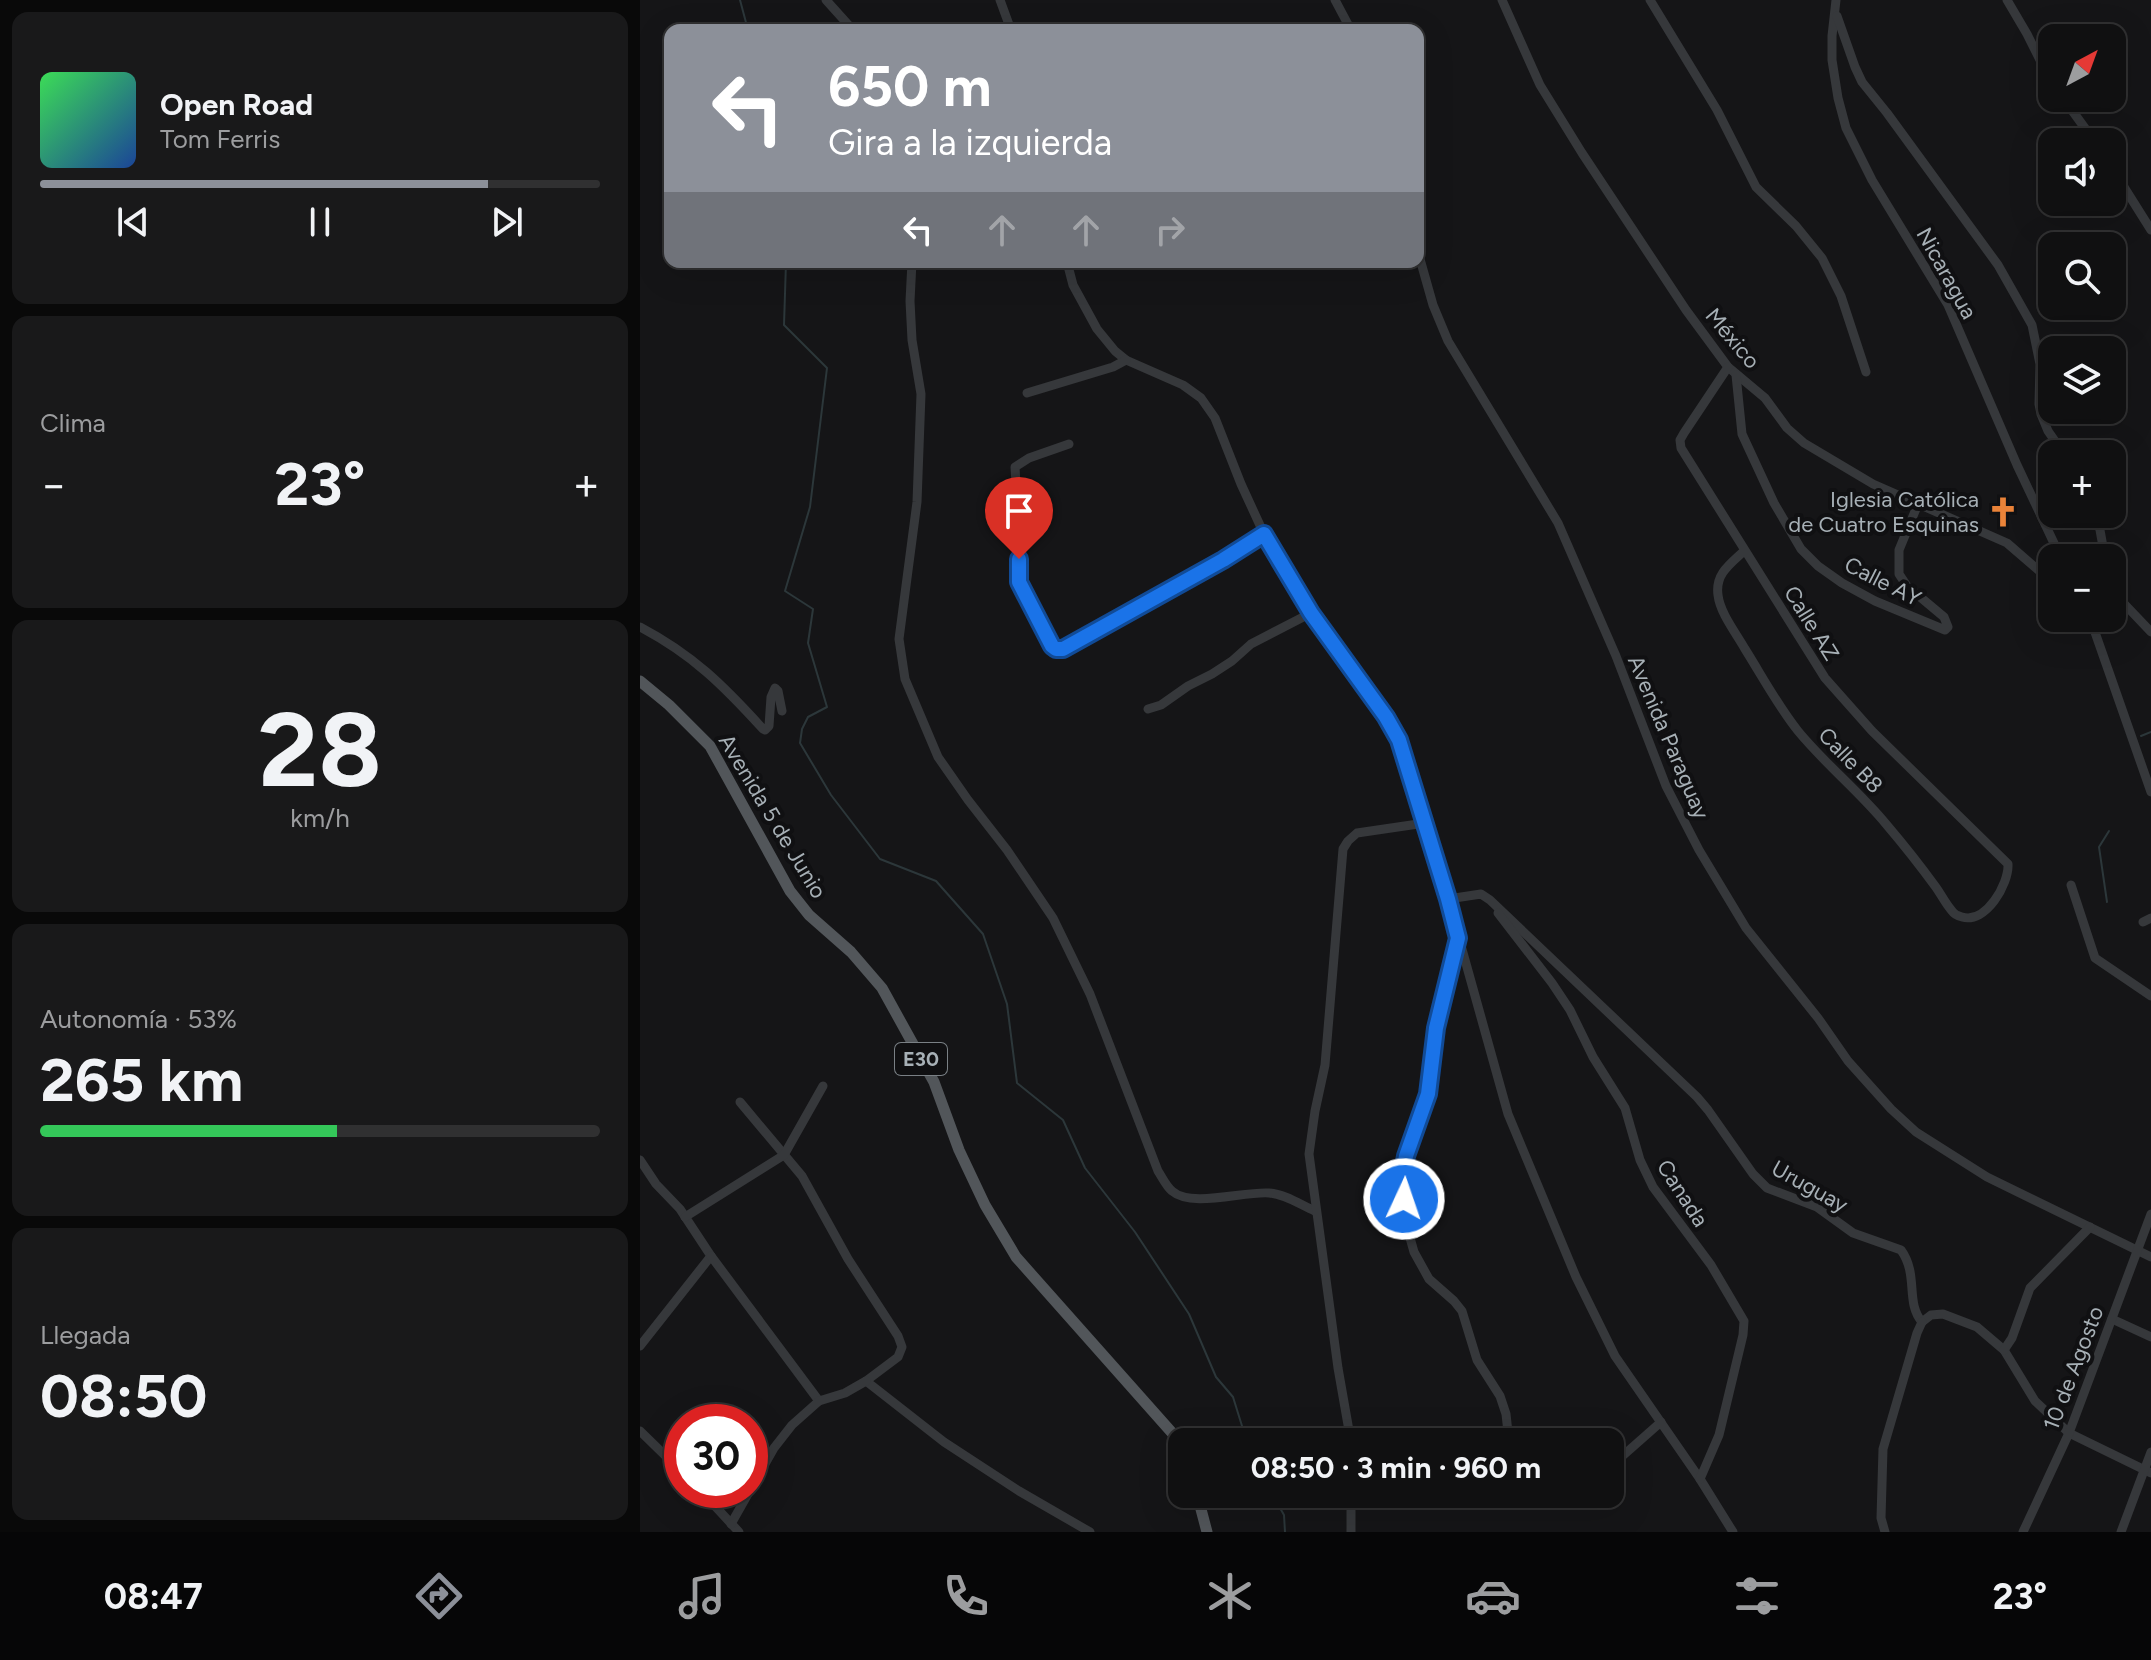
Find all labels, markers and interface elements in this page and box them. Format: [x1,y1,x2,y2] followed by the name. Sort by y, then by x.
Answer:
[2038,24,2126,112] north arrow
[2038,24,2126,632] map controls
[828,53,991,120] text: 650 m
[696,56,800,160] icon: left
[160,86,313,123] text: Open Road
[828,121,1112,164] text: Gira a la izquierda
[160,123,280,155] text: Tom Ferris
[2038,128,2126,216] button: sound
[111,200,155,244] icon: previous
[298,200,342,244] icon: pause
[485,200,529,244] icon: next
[896,208,940,252] icon: left
[980,208,1024,252] icon: ahead
[1064,208,1108,252] icon: ahead
[1148,208,1192,252] icon: right
[1910,223,1983,324] street label: Nicaragua
[2038,232,2126,320] button: search
[1700,303,1766,374] street label: México
[2038,336,2126,424] button: layers
[40,407,106,439] text: Clima
[2038,440,2126,528] button: +
[275,448,365,520] text: 23°
[40,458,67,511] text: −
[573,458,600,511] text: +
[985,477,1053,559] pin
[1788,486,1979,538] place label: Iglesia Católica de Cuatro Esquinas
[997,489,1041,533] icon: arrive
[1986,495,2020,529] church icon: Iglesia Católica de Cuatro Esquinas
[2038,544,2126,632] button: −
[1840,551,1926,612] street label: Calle AY
[1778,581,1845,666] street label: Calle AZ
[1622,651,1715,823] street label: Avenida Paraguay
[258,687,382,812] text: 28
[1813,722,1889,799] street label: Calle B8
[713,729,832,903] street label: Avenida 5 de Junio
[290,802,350,834] text: km/h
[40,1003,237,1035] text: Autonomía · 53%
[895,1043,947,1075] road number: E30
[40,1044,243,1116] text: 265 km
[1767,1154,1853,1219] street label: Uruguay
[1651,1155,1714,1232] street label: Canada
[1362,1157,1446,1241] position arrow
[2037,1302,2109,1434] street label: 10 de Agosto
[40,1319,130,1351] text: Llegada
[40,1360,207,1432] text: 08:50
[664,1404,768,1508] speed limit sign: 30
[1251,1449,1541,1486] text: 08:50 · 3 min · 960 m
[411,1568,467,1624] icon: directions
[674,1568,730,1624] icon: music
[938,1568,994,1624] icon: phone
[1202,1568,1258,1624] icon: climate
[1465,1568,1521,1624] icon: car
[1729,1568,1785,1624] icon: filters
[104,1575,203,1618] text: 08:47
[1993,1575,2047,1618] text: 23°

